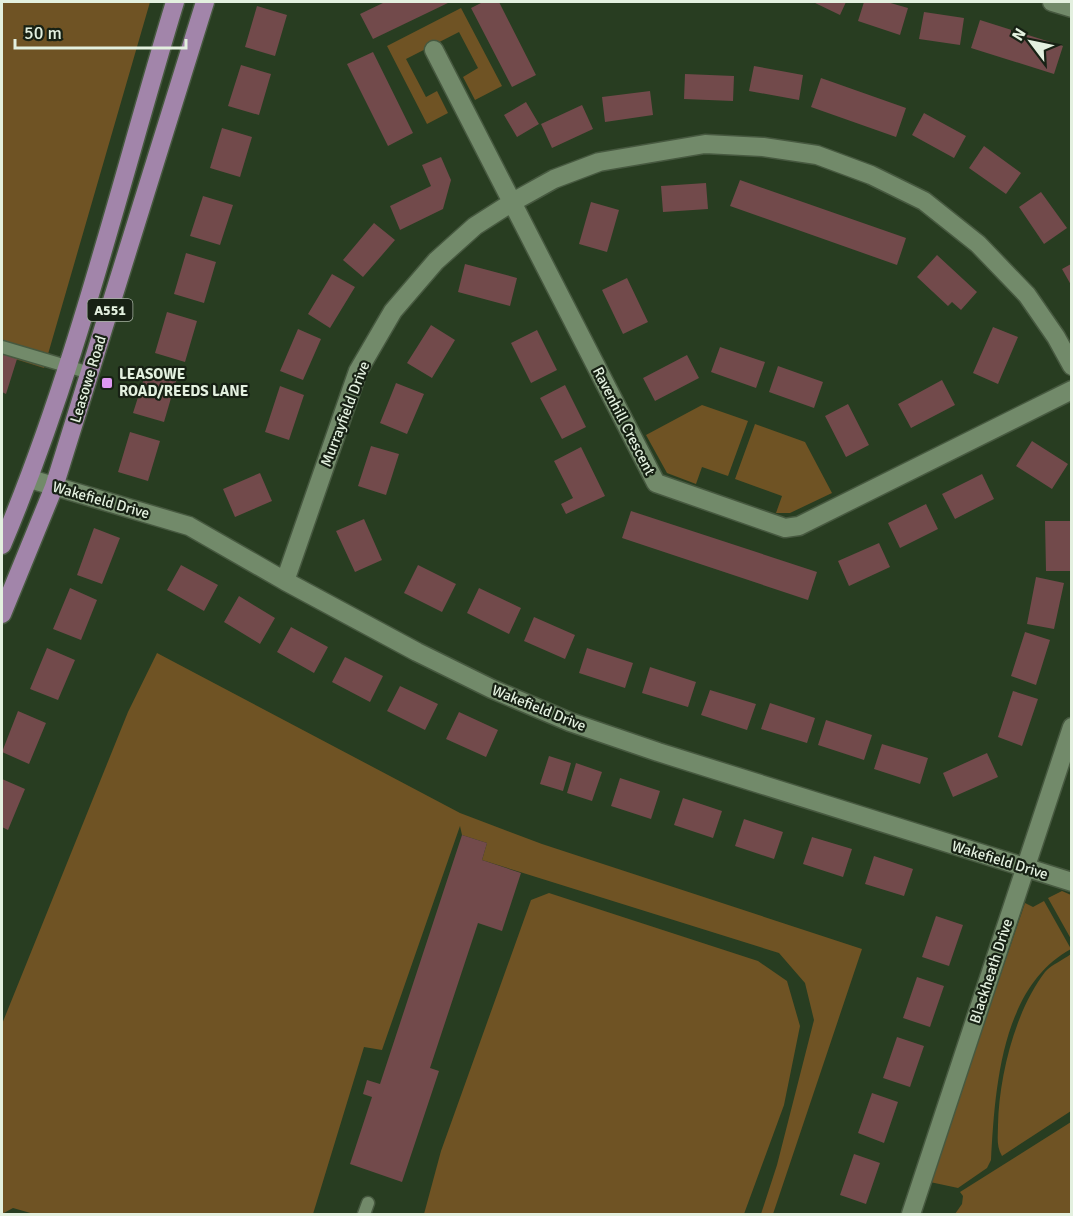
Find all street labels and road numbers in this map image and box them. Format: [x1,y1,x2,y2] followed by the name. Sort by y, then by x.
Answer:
[88,299,132,321] road number: A551
[66,333,110,425] street label: Leasowe Road
[317,359,373,469] street label: Murrayfield Drive
[589,364,659,478] street label: Ravenhill Crescent
[51,478,151,522] street label: Wakefield Drive
[489,681,589,735] street label: Wakefield Drive
[950,837,1050,883] street label: Wakefield Drive
[966,916,1016,1026] street label: Blackheath Drive

